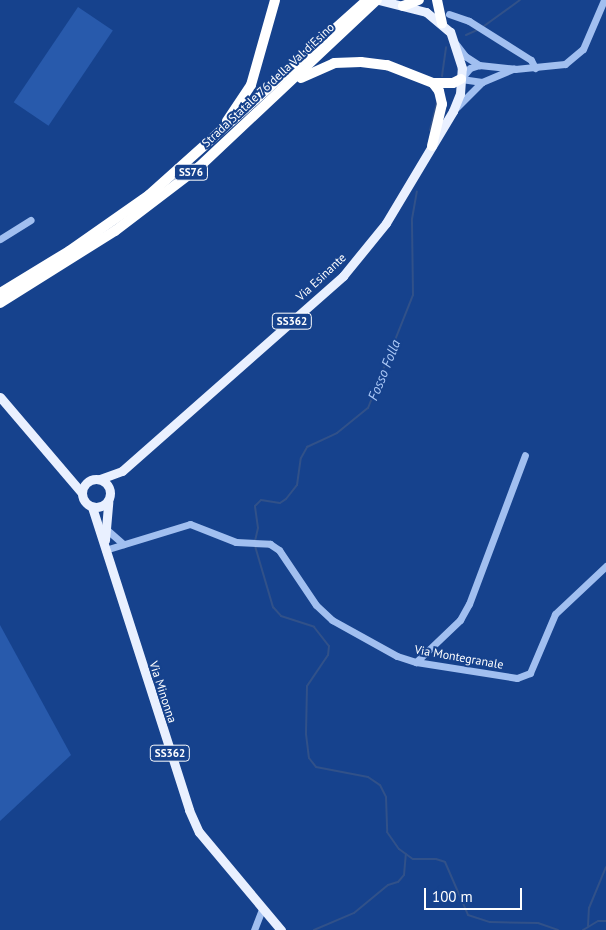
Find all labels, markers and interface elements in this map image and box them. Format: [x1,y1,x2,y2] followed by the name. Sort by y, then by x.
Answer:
[199,20,337,150] street label: Strada Statale 76 della Val d'Esino
[174,163,208,180] road number: SS76
[293,250,349,304] street label: Via Esinante
[271,312,313,330] road number: SS362
[364,337,404,403] water label: Fosso Folla
[413,642,505,672] street label: Via Montegranale
[146,659,180,725] street label: Via Minonna
[149,744,191,761] road number: SS362
[426,878,524,910] scale bar
[432,887,473,906] text: 100 m

